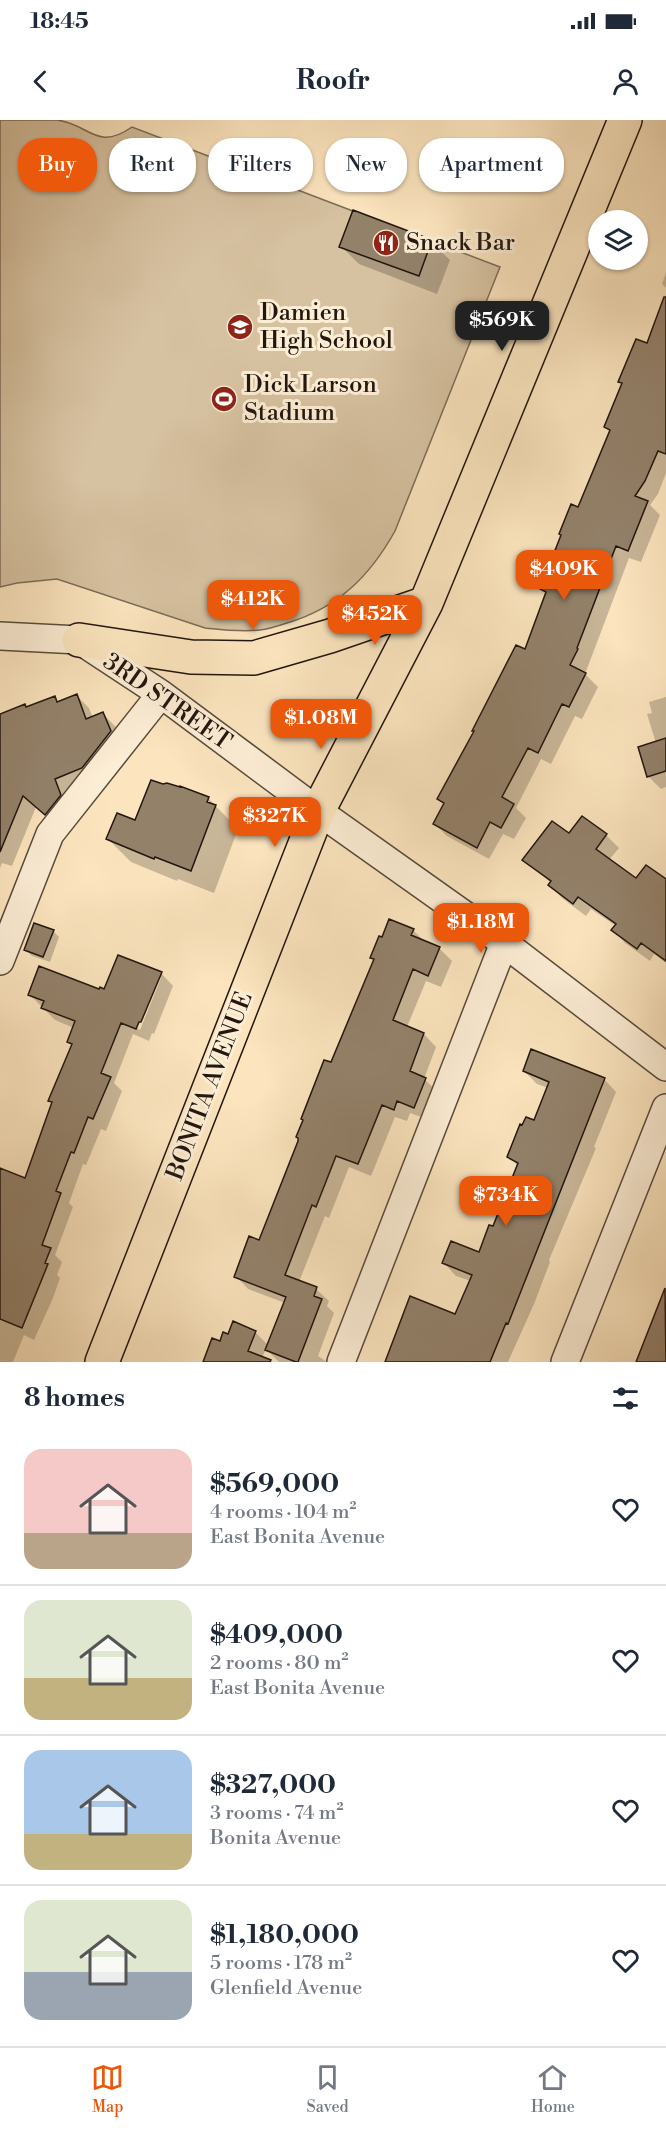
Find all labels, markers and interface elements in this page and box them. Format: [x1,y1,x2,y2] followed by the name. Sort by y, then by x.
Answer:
[30,8,89,35] text: 18:45
[296,64,370,98] text: Roofr
[24,65,57,98] icon: back
[609,65,642,98] icon: person
[18,138,97,192] chip: Buy
[109,138,196,192] chip: Rent
[208,138,313,192] chip: Filters
[325,138,407,192] chip: New
[419,138,564,192] chip: Apartment
[588,210,648,270] map controls
[588,210,648,270] button: layers
[371,228,401,258] restaurant icon: Snack Bar
[406,228,515,258] place label: Snack Bar
[260,298,393,356] place label: Damien High School
[460,301,544,352] pin: $569K
[469,308,535,333] text: $569K
[225,312,255,342] school or university icon: Damien High School
[244,370,377,428] place label: Dick Larson Stadium
[209,384,239,414] sports icon: Dick Larson Stadium
[522,550,606,601] pin: $409K
[530,557,598,582] text: $409K
[211,580,295,631] pin: $412K
[221,587,285,612] text: $412K
[333,595,417,646] pin: $452K
[342,602,408,627] text: $452K
[97,647,237,757] street label: 3RD STREET
[272,699,370,750] pin: $1.08M
[285,706,357,731] text: $1.08M
[233,797,317,848] pin: $327K
[243,804,307,829] text: $327K
[432,903,530,954] pin: $1.18M
[447,910,515,935] text: $1.18M
[160,988,260,1185] street label: BONITA AVENUE
[464,1176,548,1227] pin: $734K
[473,1183,539,1208] text: $734K
[24,1382,125,1414] text: 8 homes
[609,1382,642,1415] icon: filters
[210,1468,339,1500] text: $569,000
[72,1473,144,1545] icon: home
[609,1493,642,1526] icon: heart
[210,1500,357,1525] text: 4 rooms · 104 m²
[210,1525,385,1550] text: East Bonita Avenue
[210,1619,343,1651] text: $409,000
[72,1624,144,1696] icon: home
[609,1644,642,1677] icon: heart
[210,1651,348,1676] text: 2 rooms · 80 m²
[210,1676,385,1701] text: East Bonita Avenue
[210,1769,336,1801] text: $327,000
[72,1774,144,1846] icon: home
[609,1794,642,1827] icon: heart
[210,1801,343,1826] text: 3 rooms · 74 m²
[210,1826,341,1851] text: Bonita Avenue
[210,1919,359,1951] text: $1,180,000
[72,1924,144,1996] icon: home
[609,1944,642,1977] icon: heart
[210,1951,352,1976] text: 5 rooms · 178 m²
[210,1976,362,2001] text: Glenfield Avenue
[91,2061,124,2117] tab: Map
[307,2061,349,2117] tab: Saved
[531,2061,575,2117] tab: Home

